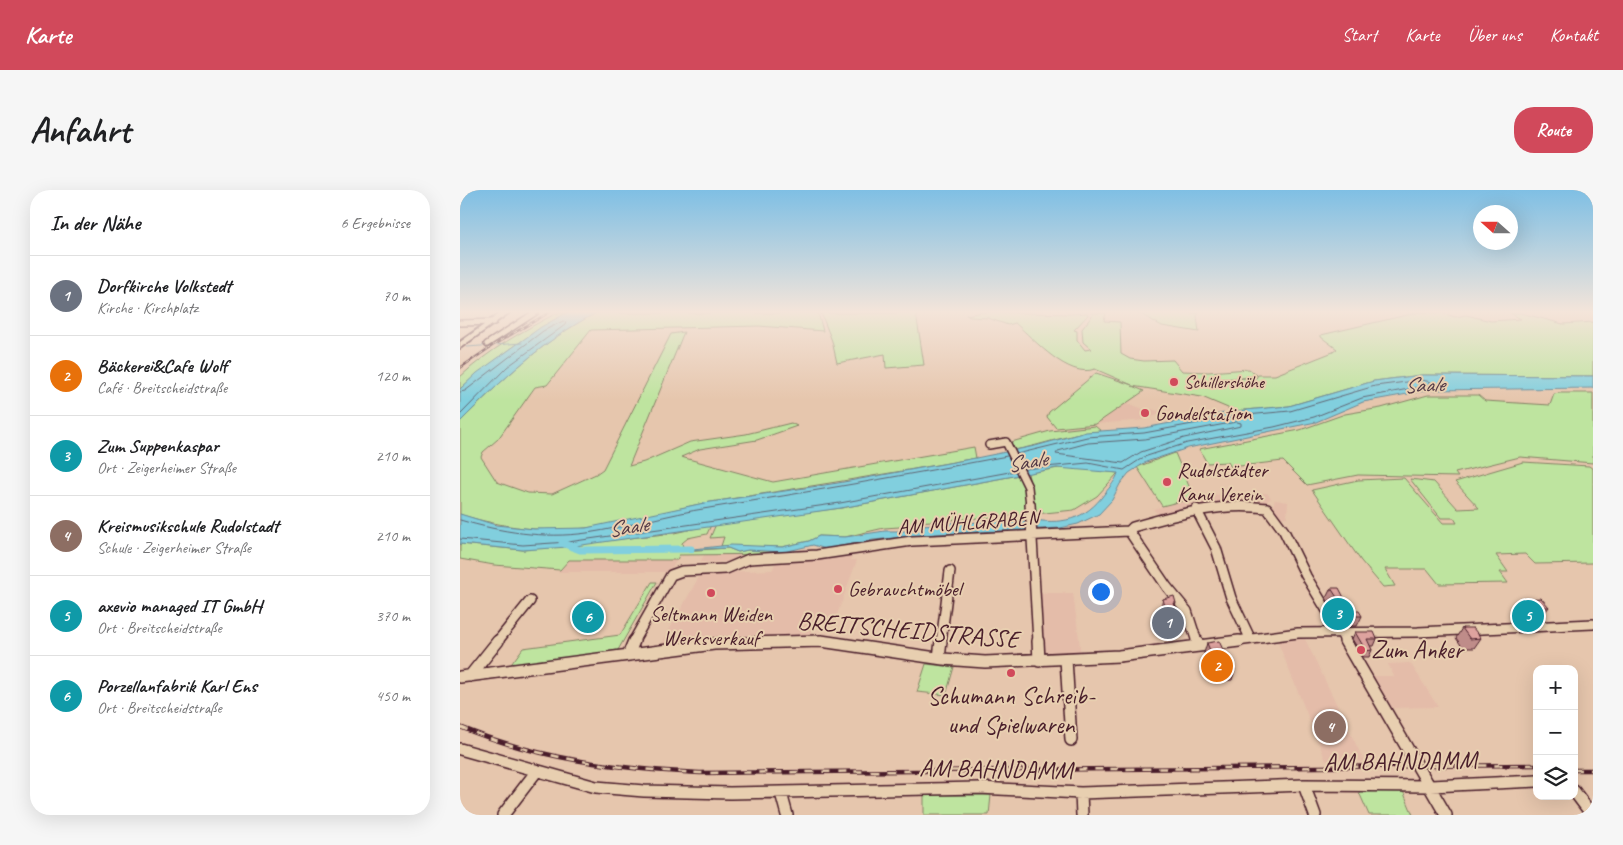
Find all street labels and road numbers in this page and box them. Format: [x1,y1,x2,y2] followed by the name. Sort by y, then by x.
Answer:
[896,504,1043,540] street label: AM MÜHLGRABEN
[796,604,1023,656] street label: BREITSCHEIDSTRASSE
[1323,744,1479,778] street label: AM BAHNDAMM
[919,752,1075,786] street label: AM BAHNDAMM

